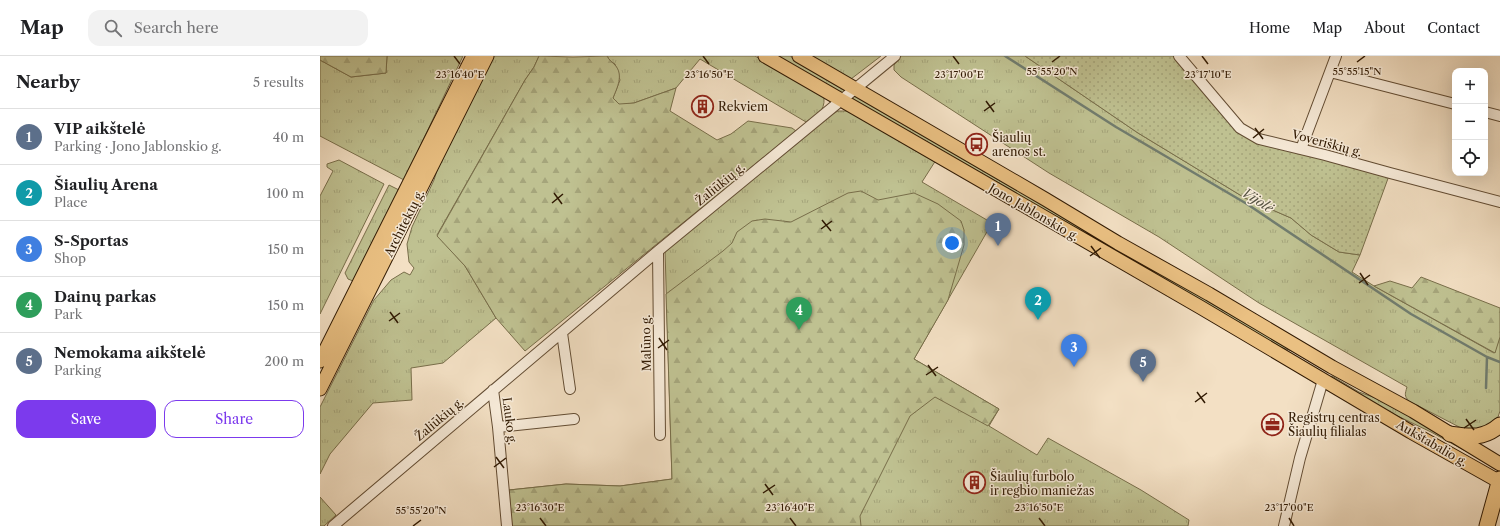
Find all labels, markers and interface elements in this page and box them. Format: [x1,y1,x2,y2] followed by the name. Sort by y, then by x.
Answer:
[88,10,368,46] search box
[20,16,64,39] text: Map
[102,17,124,39] icon: search
[134,18,219,37] text: Search here
[1249,19,1290,37] text: Home
[1312,19,1342,37] text: Map
[1364,19,1405,37] text: About
[1427,19,1480,37] text: Contact
[1026,65,1078,78] text: 55°55'20"N
[1333,65,1381,78] text: 55°55'15"N
[436,68,485,81] text: 23°16'40"E
[685,68,734,81] text: 23°16'50"E
[934,68,984,81] text: 23°17'00"E
[1185,68,1232,81] text: 23°17'10"E
[1452,68,1488,176] map controls
[1452,68,1488,104] button: +
[16,72,80,92] text: Nearby
[253,74,304,90] text: 5 results
[689,93,715,119] building icon: Rekviem
[718,99,768,114] place label: Rekviem
[1452,104,1488,140] button: −
[54,119,146,138] text: VIP aikštelė
[1289,126,1364,160] street label: Voveriškių g.
[26,129,32,145] text: 1
[273,129,304,145] text: 40 m
[992,129,1046,159] place label: Šiaulių arenos st.
[963,131,989,157] bus stop icon: Šiaulių arenos st.
[54,138,222,154] text: Parking · Jono Jablonskio g.
[1452,140,1488,176] button: locate
[692,159,748,209] street label: Žaliūkių g.
[54,175,158,194] text: Šiaulių Arena
[985,179,1082,244] street label: Jono Jablonskio g.
[1239,184,1277,216] water label: Vijolė
[25,185,33,201] text: 2
[266,185,304,201] text: 100 m
[380,187,427,260] street label: Architektų g.
[54,194,87,210] text: Place
[985,213,1011,246] pin: 1
[54,231,128,250] text: S-Sportas
[942,233,962,253] your location
[25,241,33,257] text: 3
[268,241,304,257] text: 150 m
[54,250,86,266] text: Shop
[54,287,156,306] text: Dainų parkas
[1025,287,1051,320] pin: 2
[25,297,33,313] text: 4
[268,297,304,313] text: 150 m
[786,297,812,330] pin: 4
[54,306,82,322] text: Park
[638,315,654,371] street label: Malūno g.
[1061,334,1087,367] pin: 3
[54,343,206,362] text: Nemokama aikštelė
[1130,349,1156,382] pin: 5
[25,353,33,369] text: 5
[264,353,304,369] text: 200 m
[54,362,101,378] text: Parking
[411,393,467,444] street label: Žaliūkių g.
[500,396,520,446] street label: Lauko g.
[16,400,156,438] button: Save
[164,400,304,438] button: Share
[1288,410,1380,439] place label: Registrų centras Šiaulių filialas
[1259,411,1285,437] office icon: Registrų centras Šiaulių filialas
[1393,416,1470,469] street label: Aukštabalio g.
[990,468,1094,498] place label: Šiaulių furbolo ir regbio maniežas
[961,470,987,496] building icon: Šiaulių furbolo ir regbio maniežas
[515,501,565,514] text: 23°16'30"E
[766,501,815,514] text: 23°16'40"E
[1015,501,1064,514] text: 23°16'50"E
[1264,501,1314,514] text: 23°17'00"E
[395,504,447,517] text: 55°55'20"N

